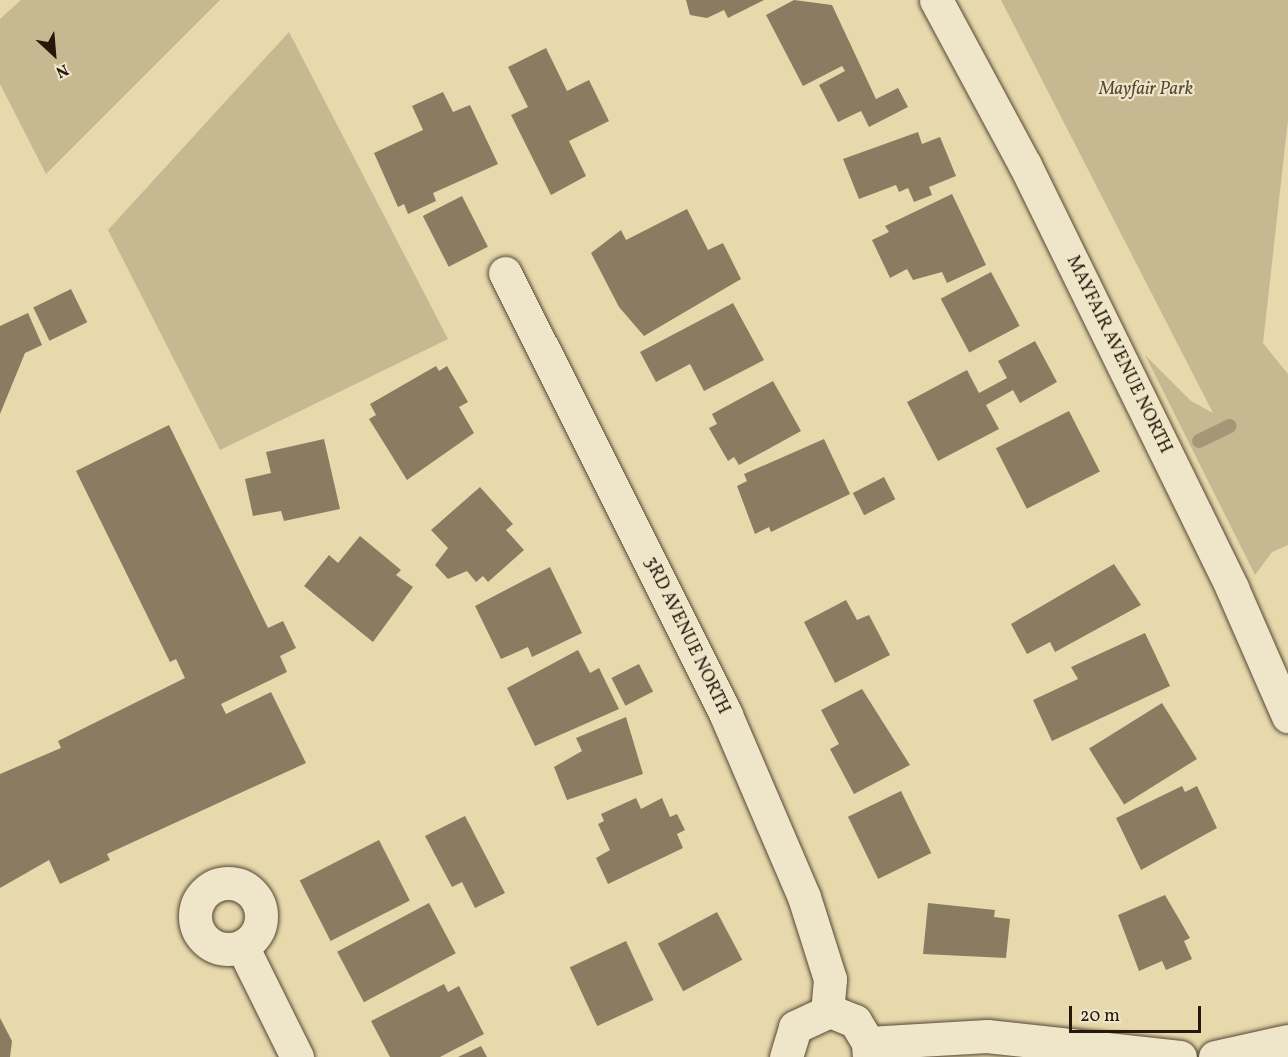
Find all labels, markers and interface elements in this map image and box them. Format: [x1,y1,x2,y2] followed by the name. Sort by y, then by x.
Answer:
[24,24,84,84] north arrow
[52,58,72,83] text: N
[1099,79,1193,101] park label: Mayfair Park
[1061,253,1175,457] street label: MAYFAIR AVENUE NORTH
[638,554,734,718] street label: 3RD AVENUE NORTH
[1072,994,1204,1032] scale bar
[1080,1004,1120,1029] text: 20 m

